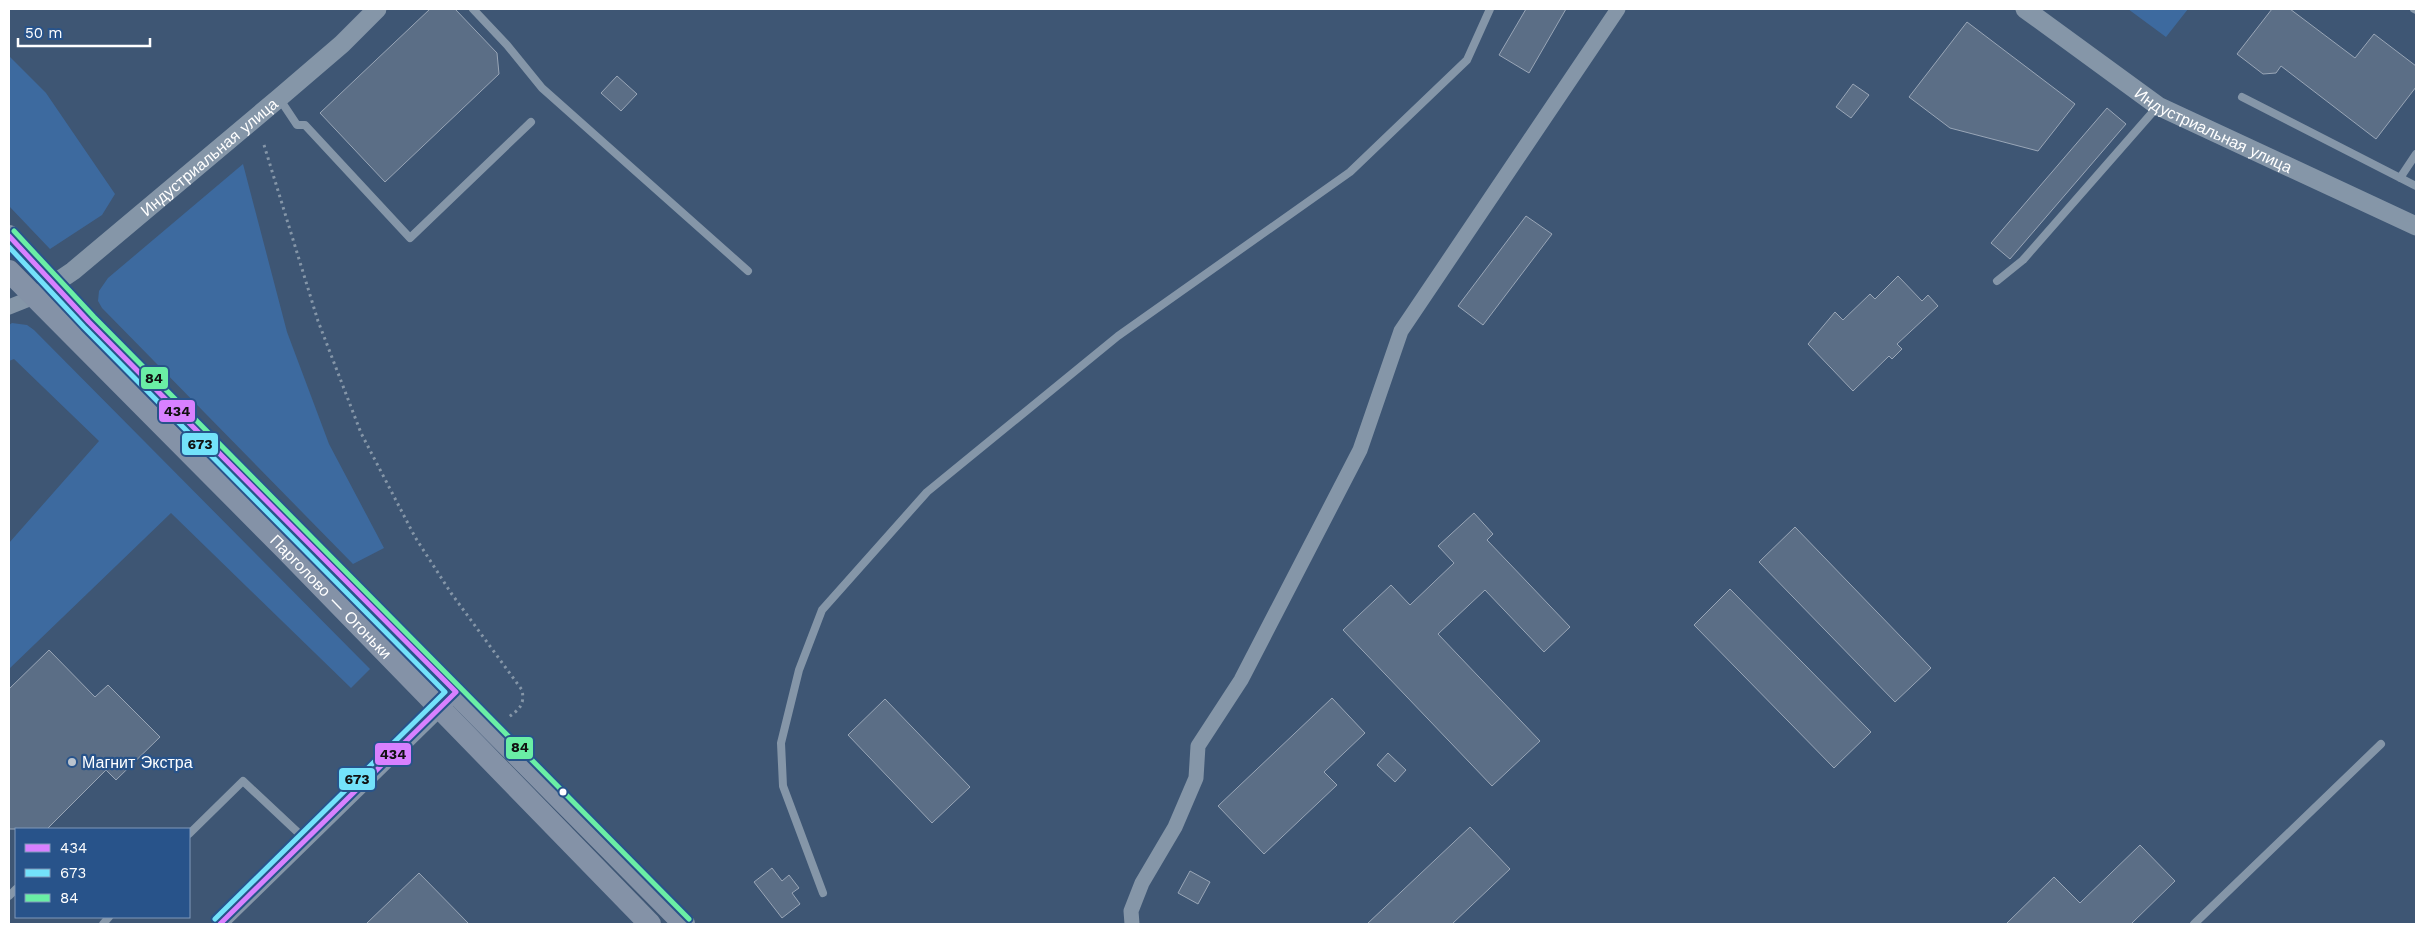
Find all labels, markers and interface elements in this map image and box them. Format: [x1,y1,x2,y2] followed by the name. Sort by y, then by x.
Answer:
[18,15,150,47] scale bar
[25,24,62,42] text: 50 m
[2131,83,2295,177] street label: Индустриальная улица
[137,94,281,220] street label: Индустриальная улица
[140,366,169,390] line badge: 84
[145,370,163,386] text: 84
[158,399,196,423] line badge: 434
[164,403,190,419] text: 434
[181,432,219,456] line badge: 673
[187,436,213,452] text: 673
[266,530,396,663] street label: Парголово — Огоньки
[505,736,534,760] line badge: 84
[511,739,529,755] text: 84
[374,742,412,766] line badge: 434
[380,746,406,762] text: 434
[82,753,193,772] place label: Магнит Экстра
[66,756,78,768] marker: Магнит Экстра
[338,767,376,791] line badge: 673
[344,771,370,787] text: 673
[558,787,568,797] unlabelled marker
[15,828,190,918] legend
[60,839,87,857] text: 434
[60,864,86,882] text: 673
[60,889,78,907] text: 84

